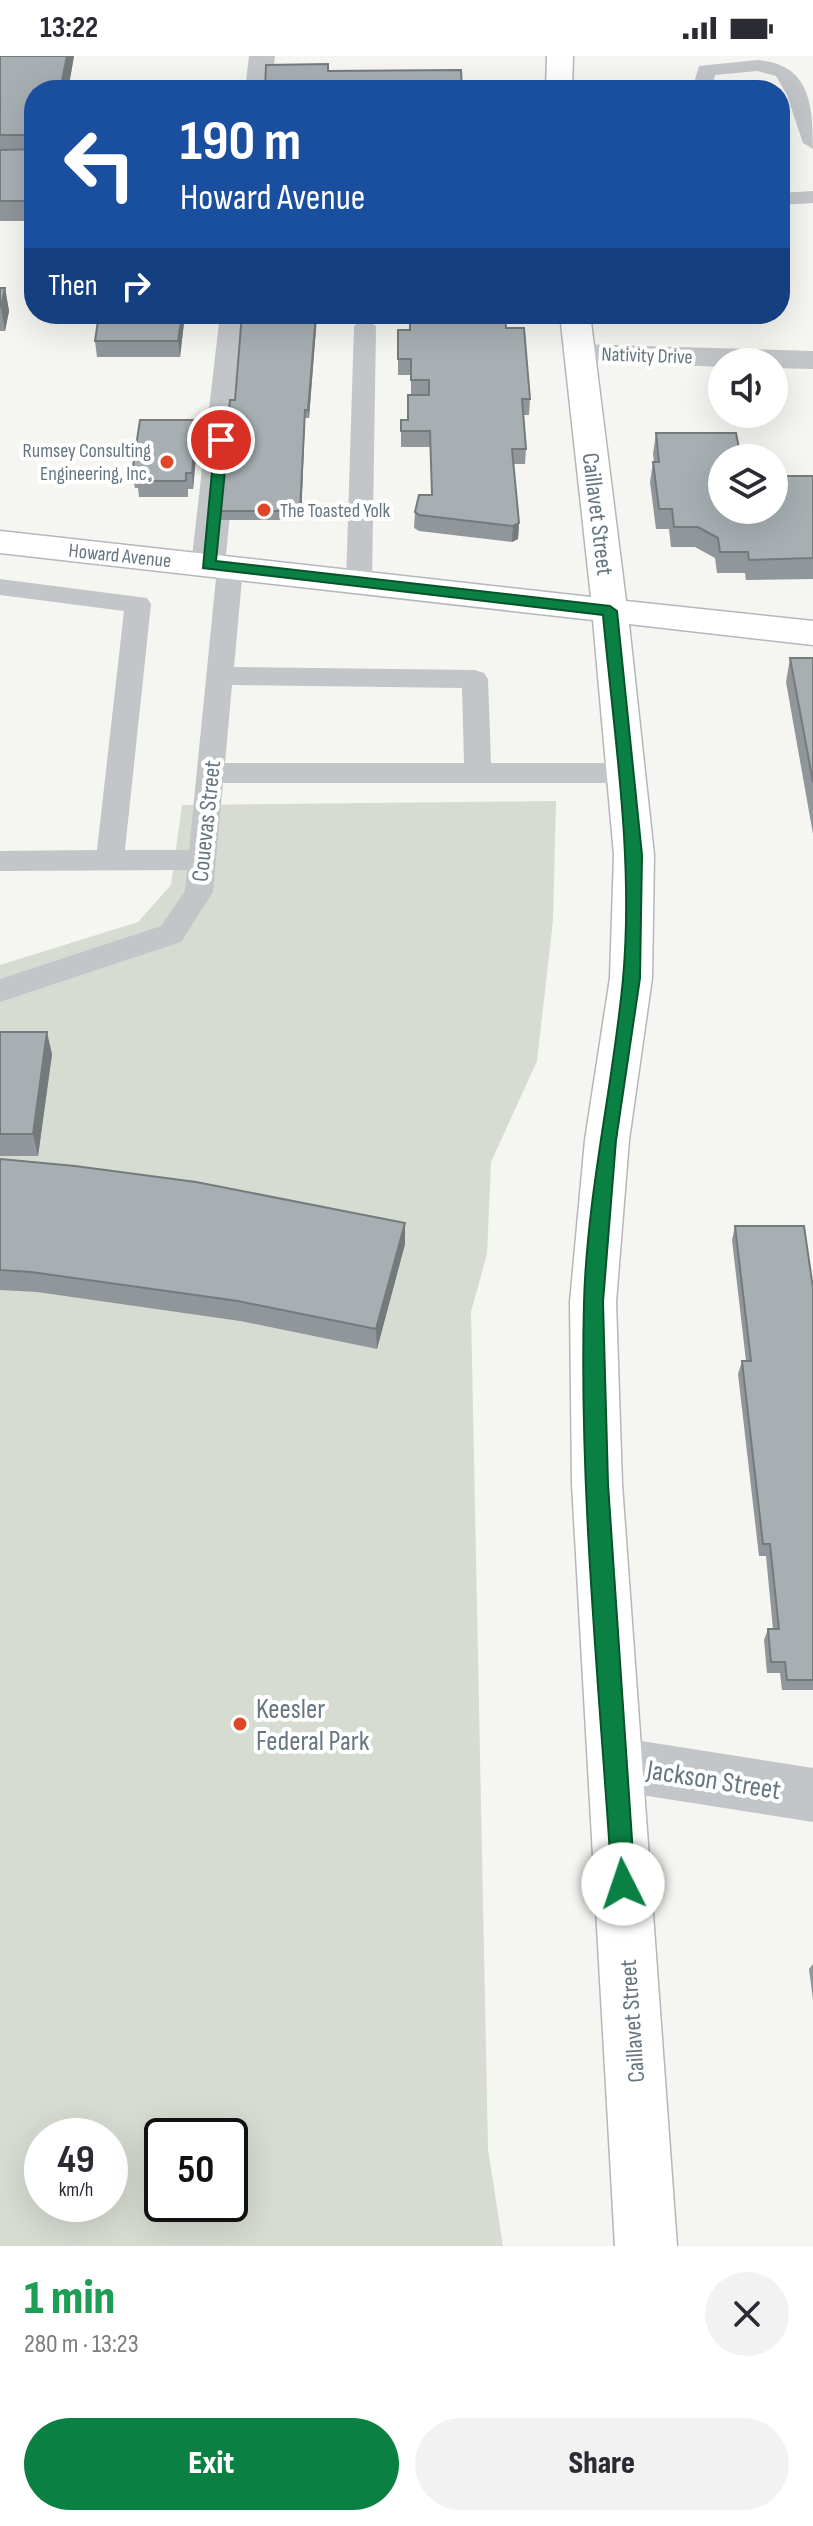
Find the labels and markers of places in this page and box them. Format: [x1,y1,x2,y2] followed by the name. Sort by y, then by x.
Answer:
[187,406,255,474] pin
[23,439,151,486] place label: Rumsey Consulting Engineering, Inc.
[158,453,176,471] marker: Rumsey Consulting Engineering, Inc.
[280,499,391,523] place label: The Toasted Yolk
[255,501,273,519] marker: The Toasted Yolk
[256,1693,370,1758] place label: Keesler Federal Park
[231,1715,249,1733] marker: Keesler Federal Park

